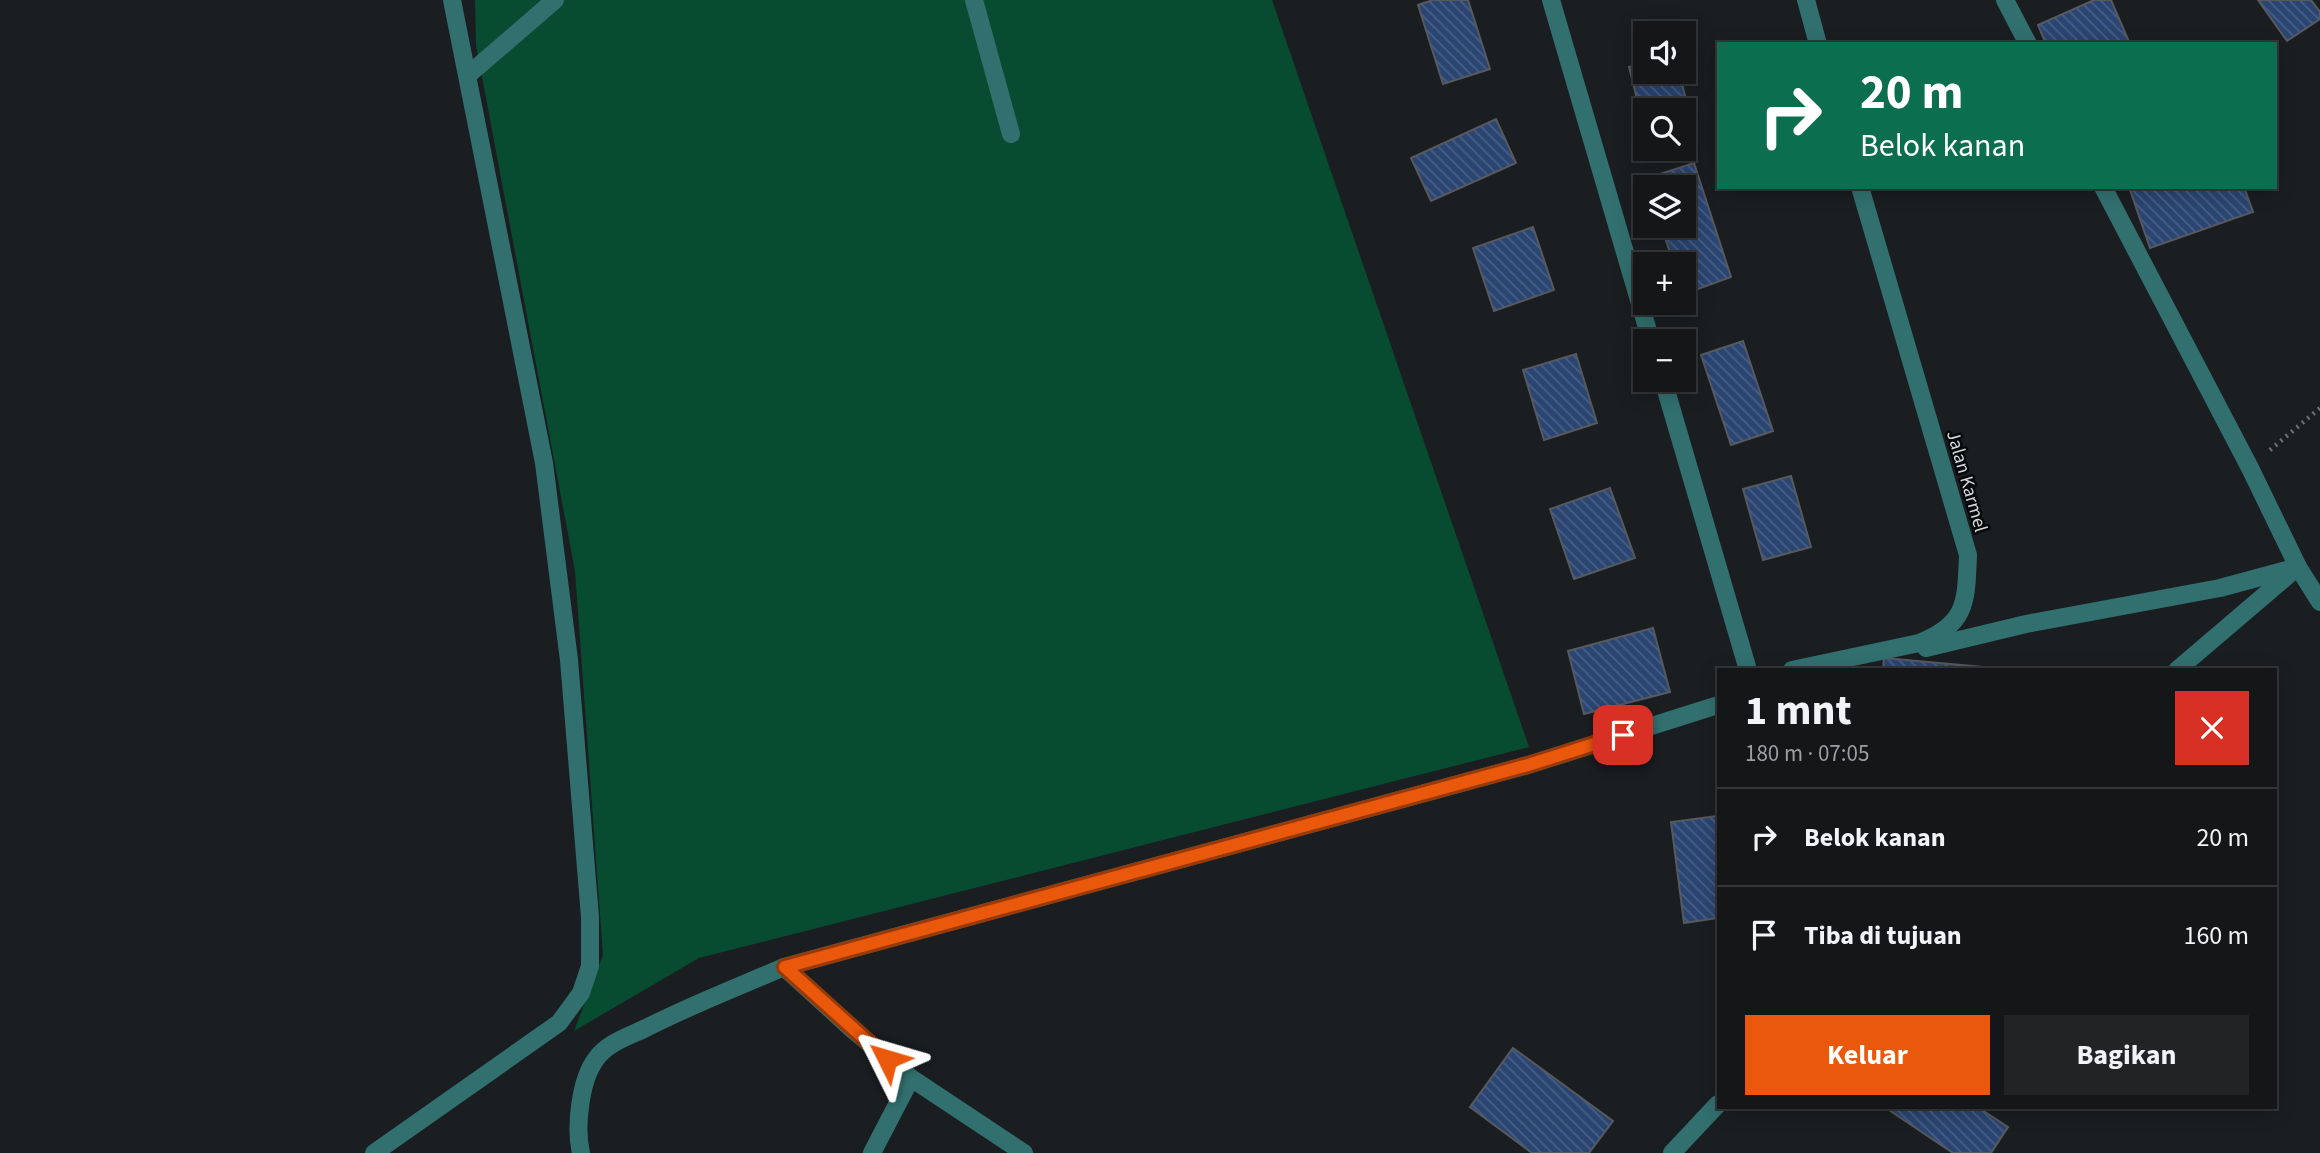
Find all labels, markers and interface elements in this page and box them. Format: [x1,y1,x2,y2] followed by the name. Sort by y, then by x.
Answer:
[1633,21,1696,392] map controls
[1633,21,1696,84] button: sound
[1860,58,1964,128] text: 20 m
[1745,70,1836,161] icon: right
[1633,98,1696,161] button: search
[1860,123,2025,169] text: Belok kanan
[1633,175,1696,238] button: layers
[1633,252,1696,315] button: +
[1633,329,1696,392] button: −
[1939,427,1994,535] street label: Jalan Karmel
[1745,681,1852,741] text: 1 mnt
[2175,691,2249,765] button: close
[1593,705,1653,765] pin
[1604,716,1642,754] icon: arrive
[1745,737,1869,770] text: 180 m · 07:05
[1745,818,1783,856] icon: right
[1804,819,1946,856] text: Belok kanan
[2196,819,2249,856] text: 20 m
[1745,916,1783,954] icon: arrive
[1804,917,1962,954] text: Tiba di tujuan
[2183,917,2249,954] text: 160 m
[1745,1015,1990,1095] button: Keluar
[2004,1015,2249,1095] button: Bagikan
[850,1022,924,1096] position arrow

